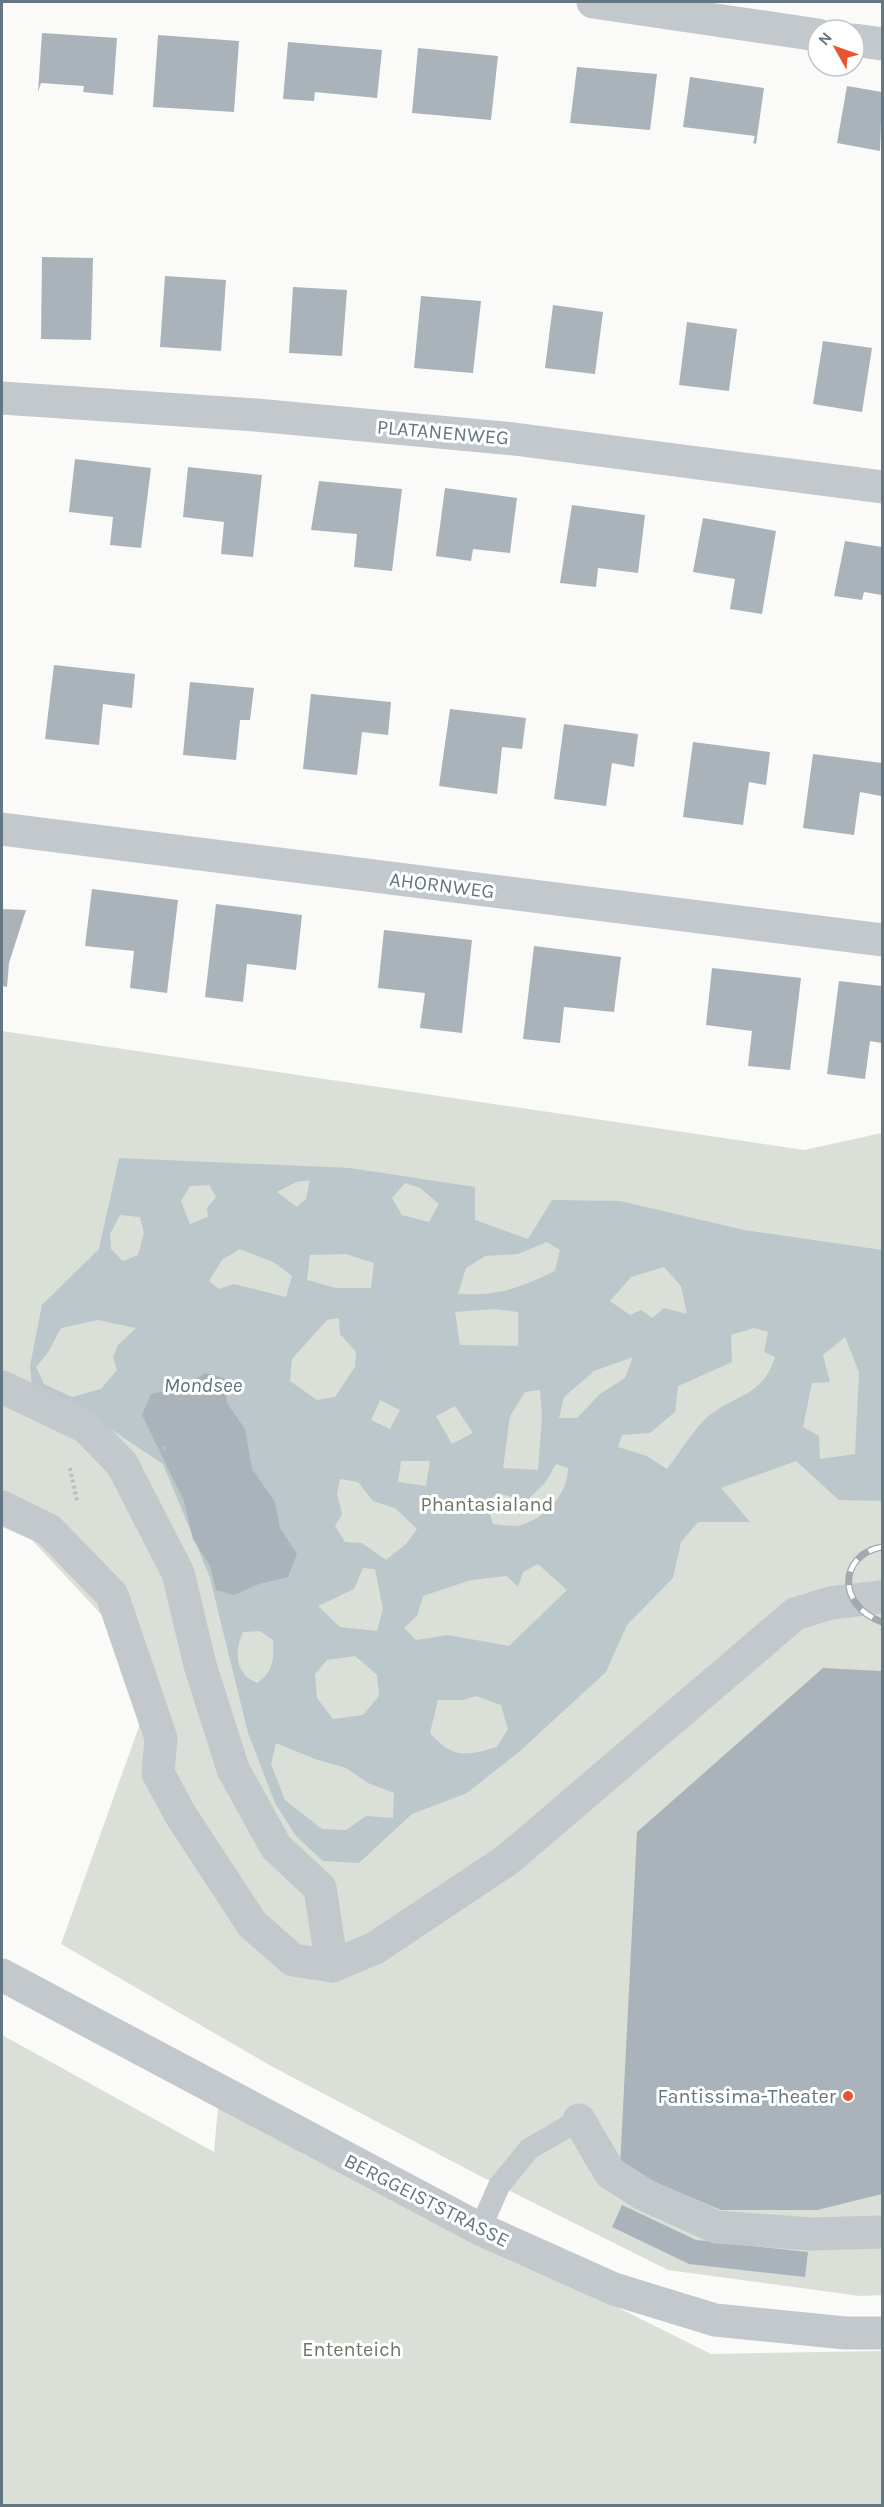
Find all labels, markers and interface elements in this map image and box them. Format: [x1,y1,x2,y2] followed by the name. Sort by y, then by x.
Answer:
[806,18,866,78] north arrow
[814,28,836,49] text: N
[376,415,510,450] street label: PLATANENWEG
[388,868,496,903] street label: AHORNWEG
[164,1373,242,1397] water label: Mondsee
[421,1493,553,1516] park label: Phantasialand
[657,2085,837,2108] place label: Fantissima-Theater
[841,2089,855,2103] marker: Fantissima-Theater
[341,2149,513,2252] street label: BERGGEISTSTRASSE
[302,2338,402,2361] park label: Ententeich

